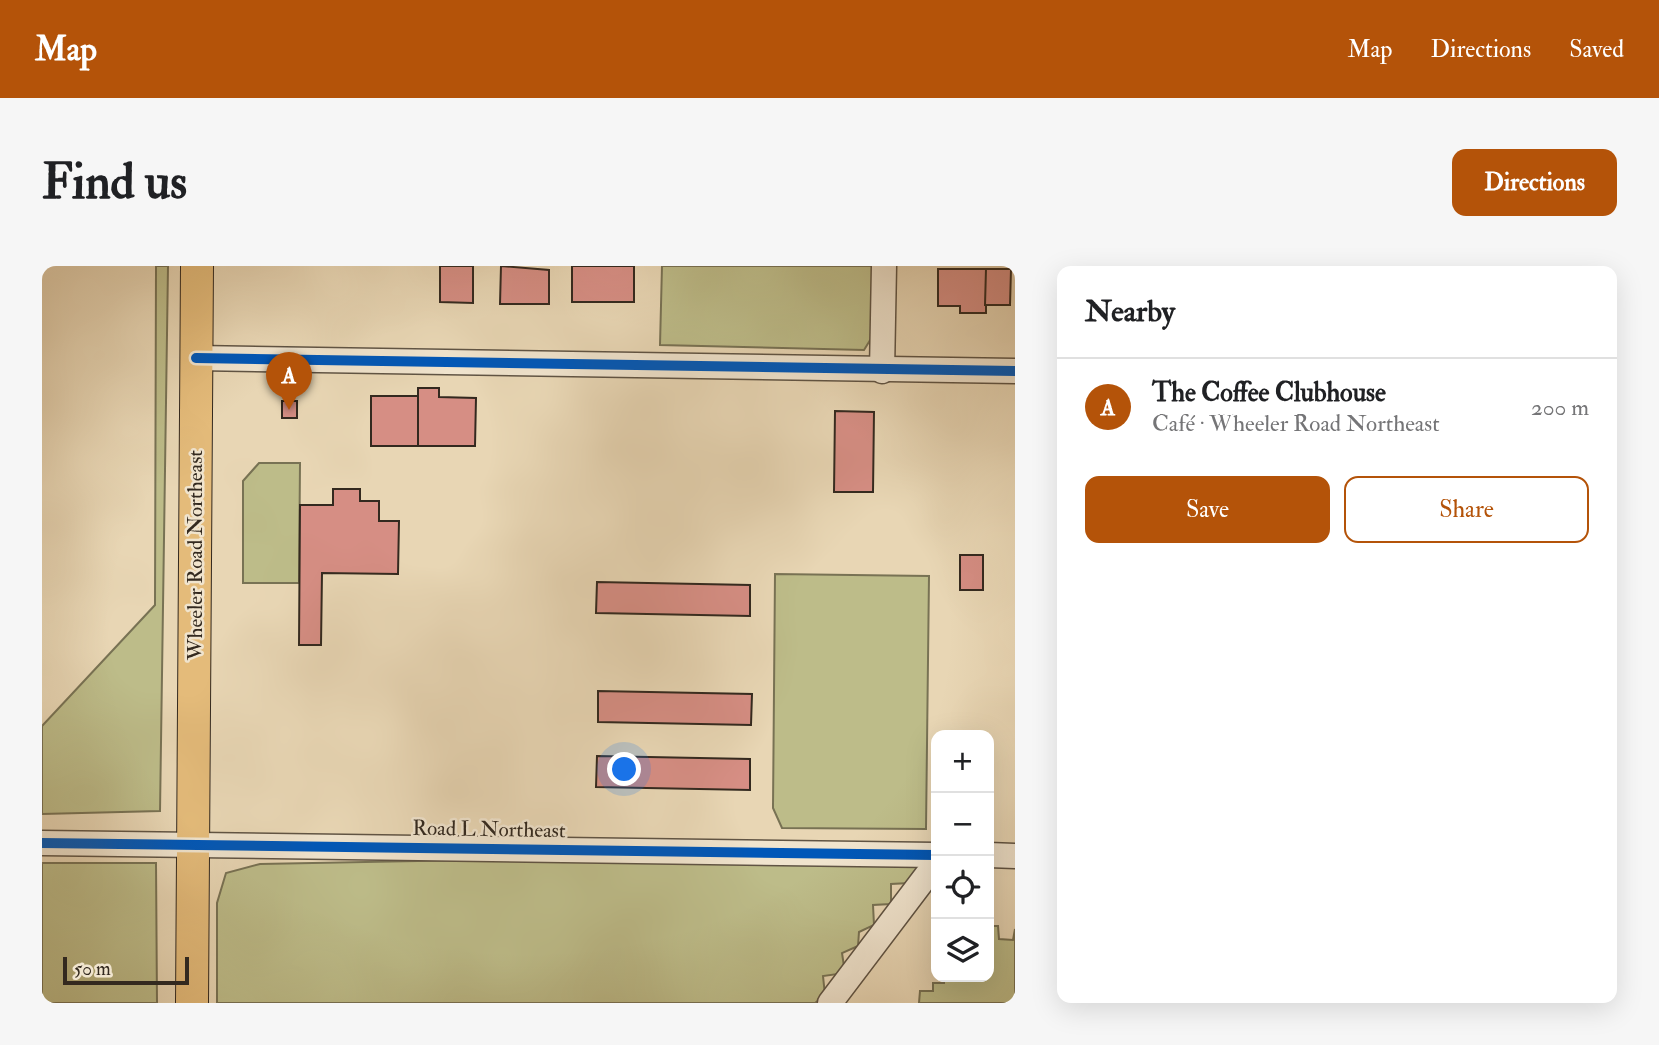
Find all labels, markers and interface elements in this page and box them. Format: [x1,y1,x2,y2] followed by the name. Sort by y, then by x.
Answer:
[35,29,97,70] text: Map
[1347,34,1392,65] text: Map
[1430,34,1531,65] text: Directions
[1569,34,1624,65] text: Saved
[1452,149,1617,216] button: Directions
[42,152,187,213] text: Find us
[1085,293,1175,330] text: Nearby
[266,352,312,410] pin: A
[1152,377,1386,409] text: The Coffee Clubhouse
[1101,393,1115,422] text: A
[1531,393,1589,422] text: 200 m
[1152,409,1440,438] text: Café · Wheeler Road Northeast
[182,450,209,661] street label: Wheeler Road Northeast
[1085,476,1330,543] button: Save
[1344,476,1589,543] button: Share
[931,730,994,982] map controls
[931,730,994,793] button: +
[607,752,641,786] your location
[931,793,994,856] button: −
[412,815,566,844] street label: Road L Northeast
[931,856,994,919] button: locate
[931,919,994,982] button: layers
[63,954,189,986] scale bar
[74,957,111,981] text: 50 m

